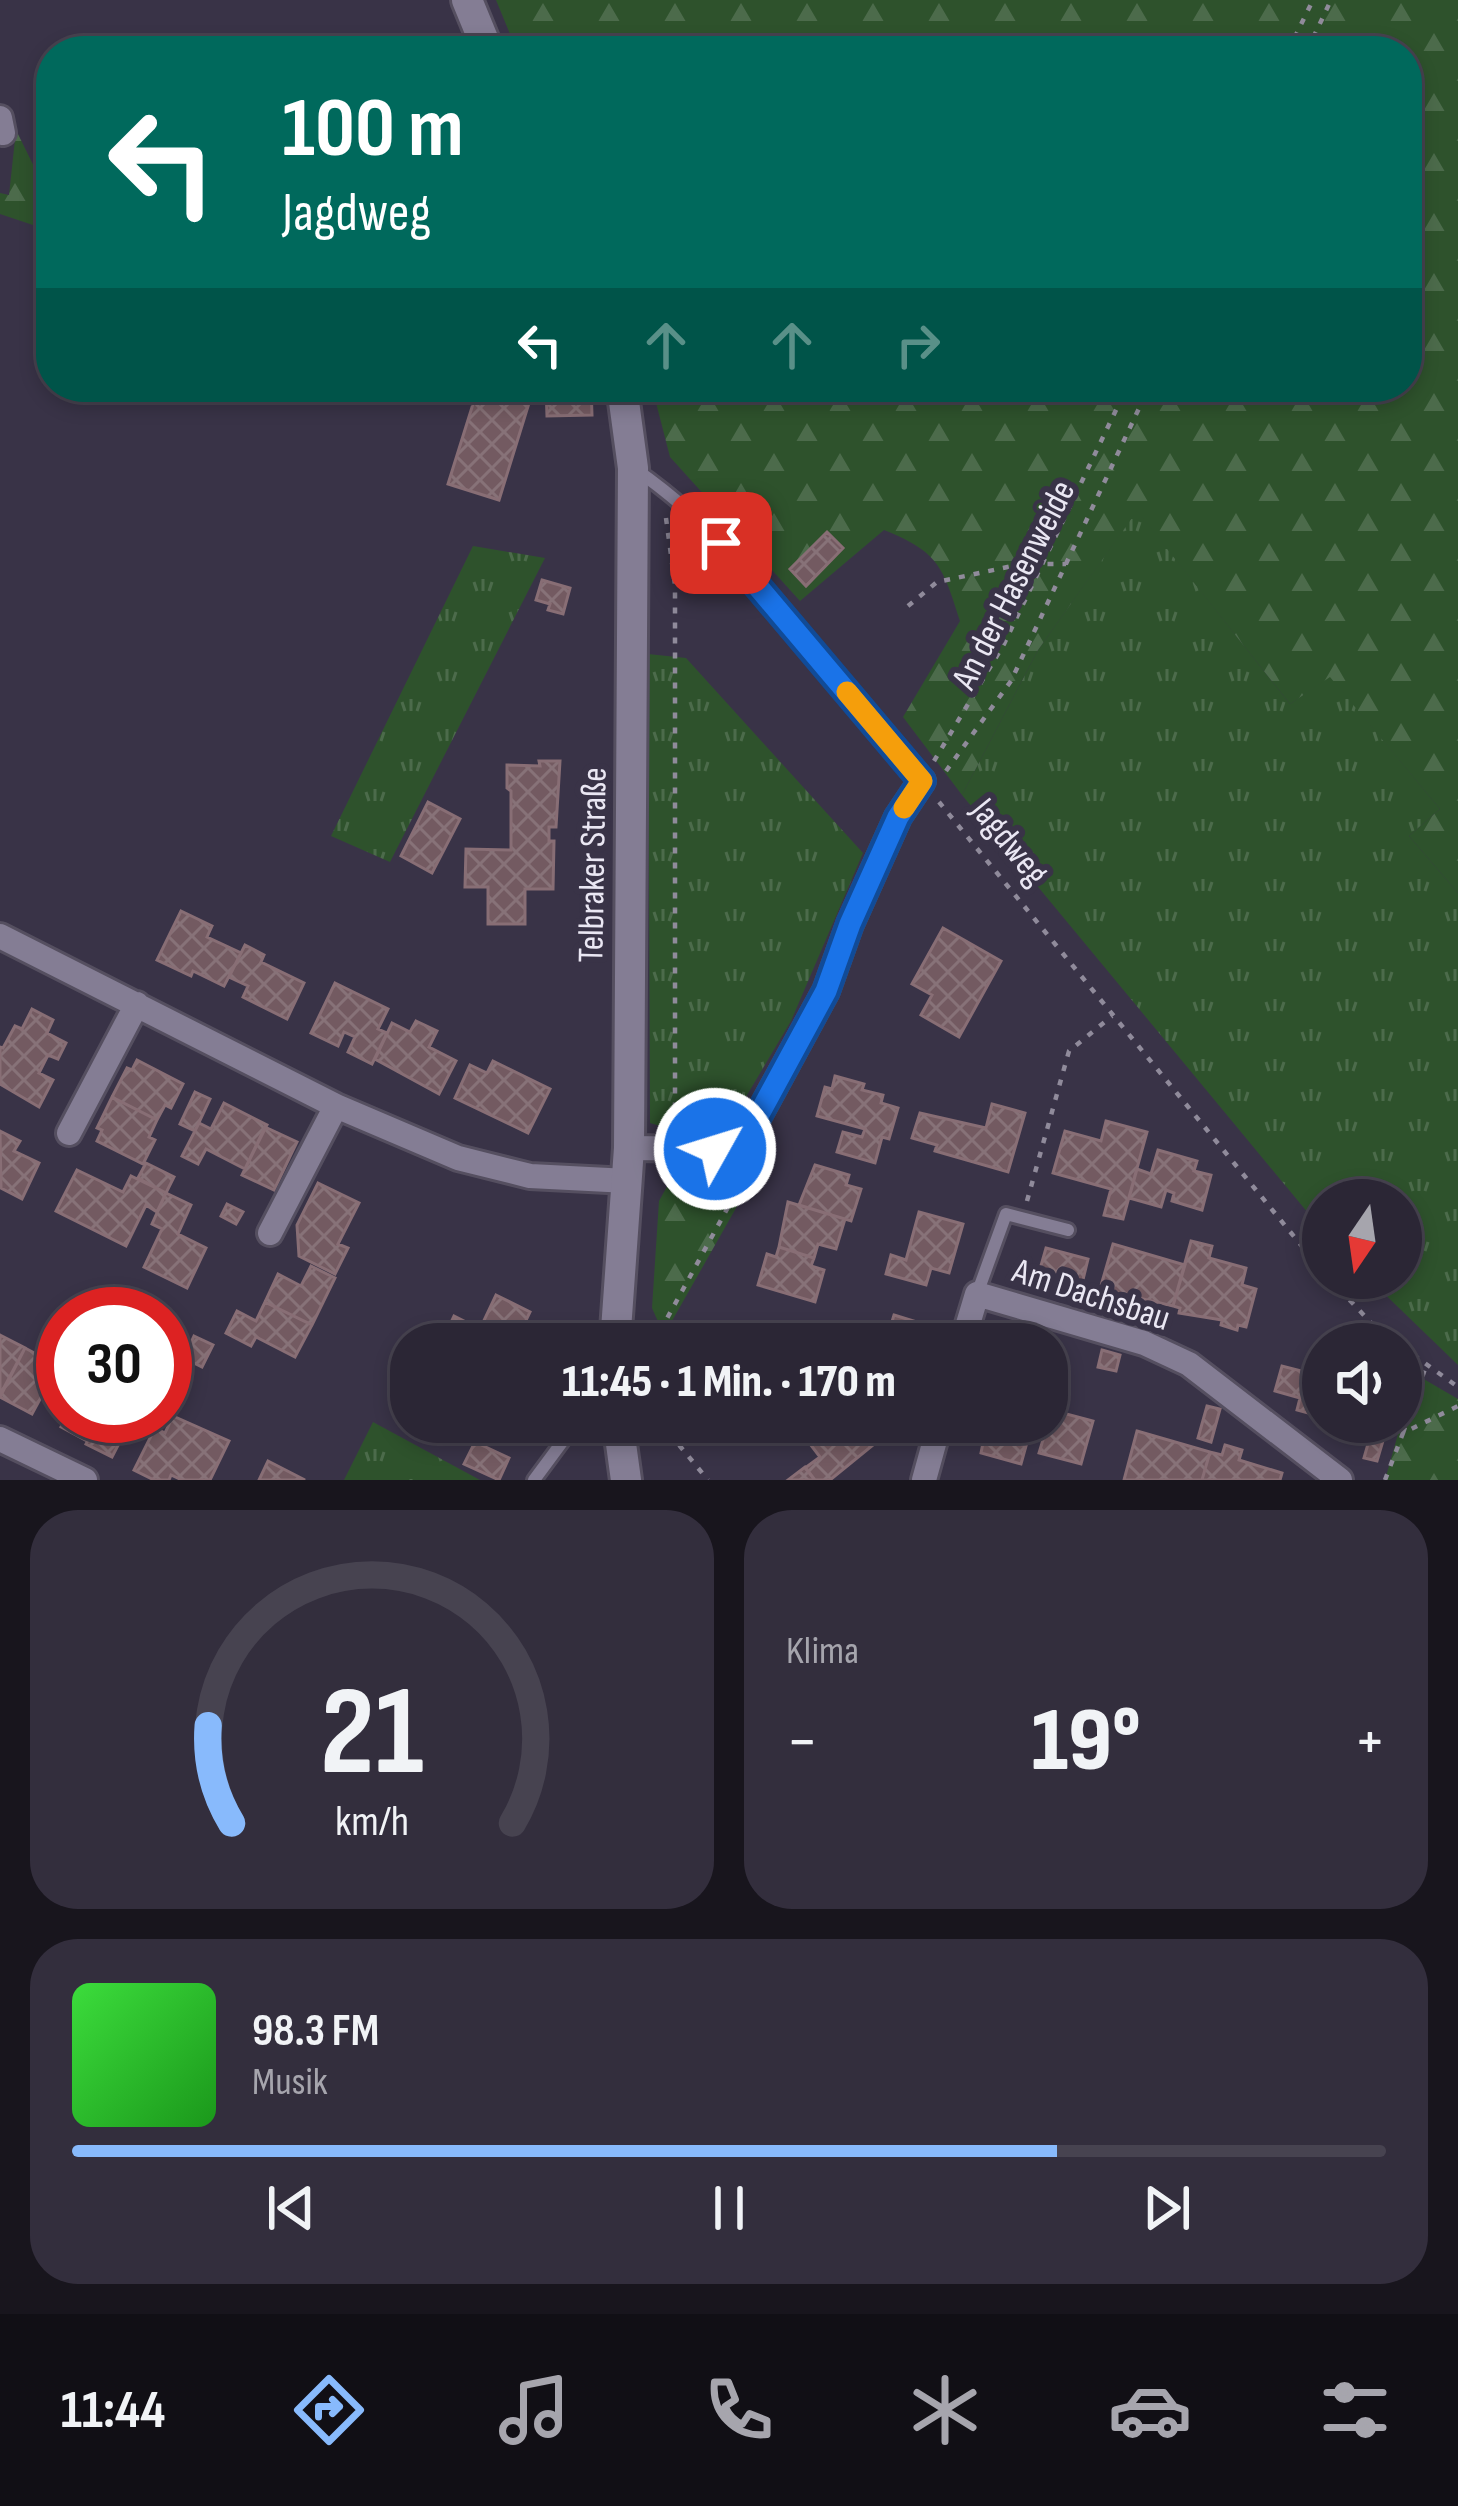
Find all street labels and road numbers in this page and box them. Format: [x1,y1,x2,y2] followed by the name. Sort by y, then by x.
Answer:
[943,474,1085,698] street label: An der Hasenweide
[570,767,617,963] street label: Telbraker Straße
[960,790,1057,895] street label: Jagdweg
[1006,1249,1175,1341] street label: Am Dachsbau

